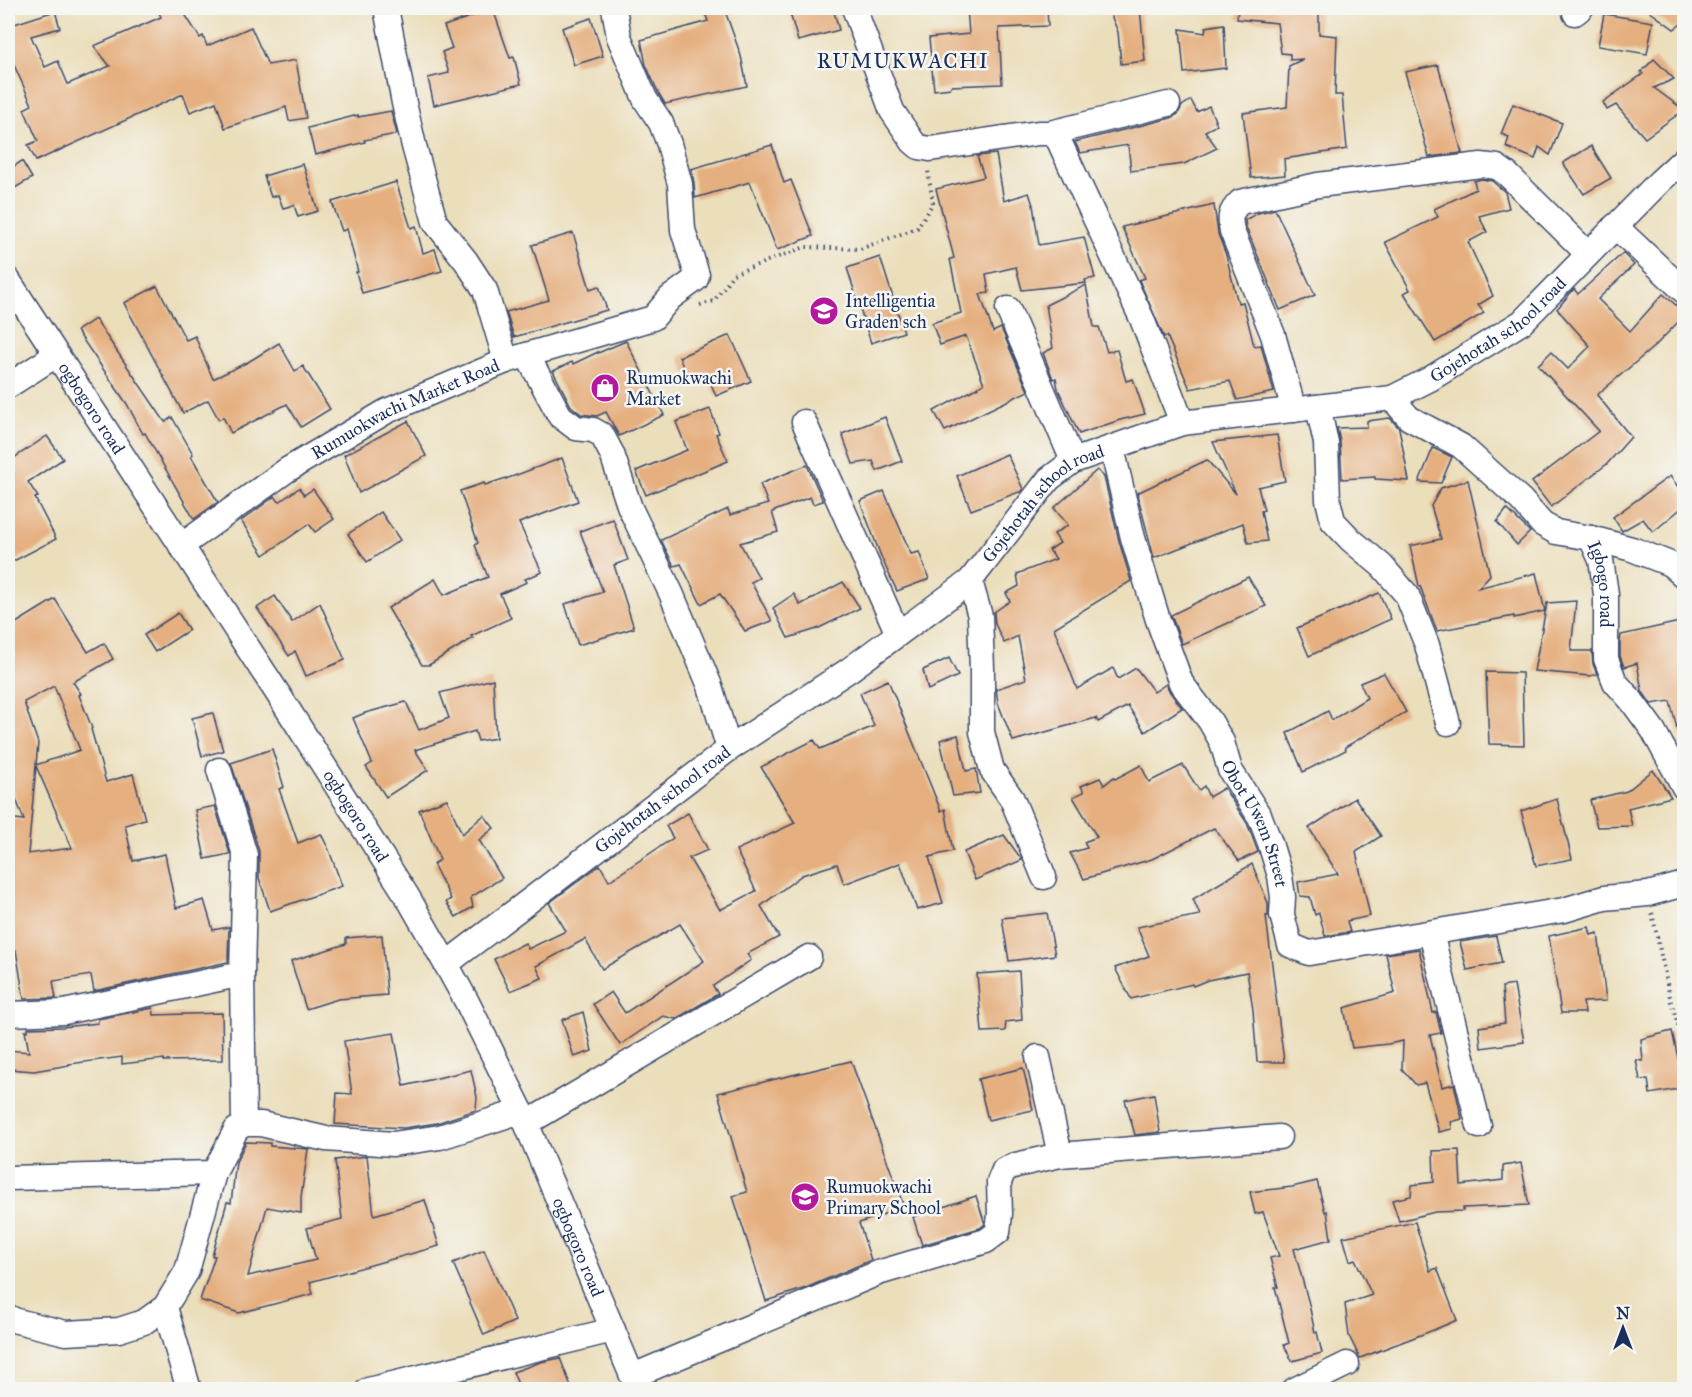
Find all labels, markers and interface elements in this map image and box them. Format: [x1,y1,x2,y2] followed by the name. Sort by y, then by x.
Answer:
[817,48,989,74] district label: RUMUKWACHI
[1426,272,1571,387] street label: Gojehotah school road
[845,290,936,333] place label: Intelligentia Graden sch
[808,295,840,327] school or university icon: Intelligentia Graden sch
[307,354,503,464] street label: Rumuokwachi Market Road
[54,358,130,458] street label: ogbogoro road
[626,367,732,410] place label: Rumuokwachi Market
[589,372,621,404] shop icon: Rumuokwachi Market
[977,440,1107,567] street label: Gojehotah school road
[1583,537,1617,627] street label: Igbogo road
[590,741,735,858] street label: Gojehotah school road
[1217,758,1293,889] street label: Obot Uwem Street
[318,766,394,866] street label: ogbogoro road
[826,1176,941,1219] place label: Rumuokwachi Primary School
[789,1181,821,1213] school or university icon: Rumuokwachi Primary School
[548,1194,609,1300] street label: ogbogoro road
[1593,1298,1653,1358] north arrow
[1616,1304,1630,1323] text: N

